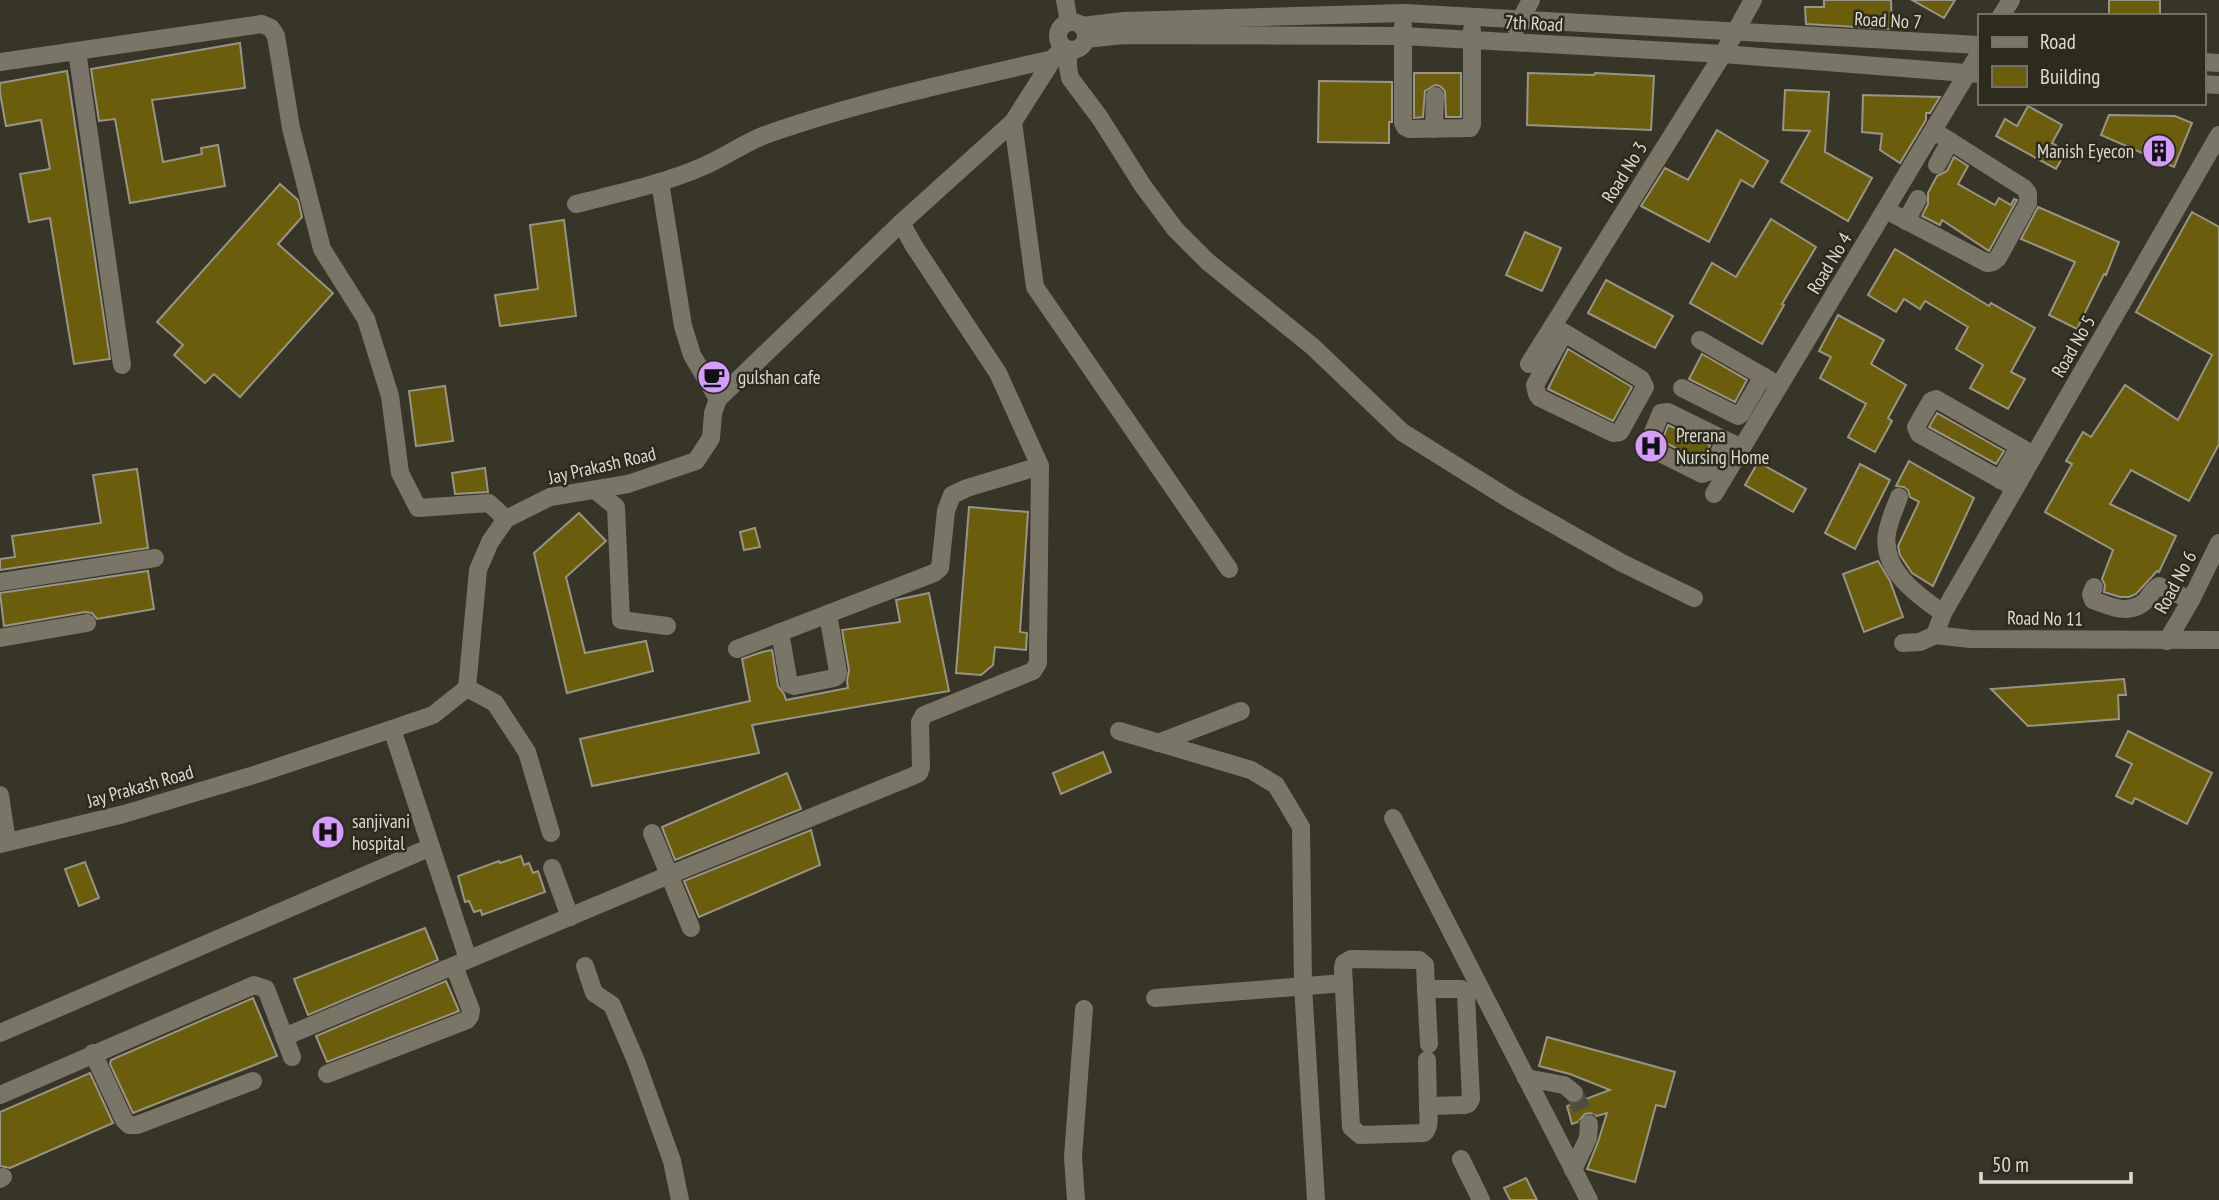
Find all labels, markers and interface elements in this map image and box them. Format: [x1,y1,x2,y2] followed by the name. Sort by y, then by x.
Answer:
[1854,6,1922,34] street label: Road No 7
[1504,9,1564,37] street label: 7th Road
[1978,14,2205,105] legend
[2040,28,2076,55] text: Road
[2040,63,2100,90] text: Building
[2140,132,2178,170] building icon: Manish Eyecon
[1596,137,1652,207] street label: Road No 3
[2037,139,2134,163] place label: Manish Eyecon
[1801,228,1857,298] street label: Road No 4
[2046,311,2100,381] street label: Road No 5
[695,358,733,396] cafe icon: gulshan cafe
[738,365,821,389] place label: gulshan cafe
[1676,423,1770,469] place label: Prerana Nursing Home
[1632,427,1670,465] hospital icon: Prerana Nursing Home
[545,441,658,489] street label: Jay Prakash Road
[2149,547,2201,617] street label: Road No 6
[2007,605,2083,631] street label: Road No 11
[83,759,196,813] street label: Jay Prakash Road
[352,809,410,855] place label: sanjivani hospital
[309,813,347,851] hospital icon: sanjivani hospital
[1981,1140,2132,1184] scale bar
[1992,1151,2029,1178] text: 50 m

